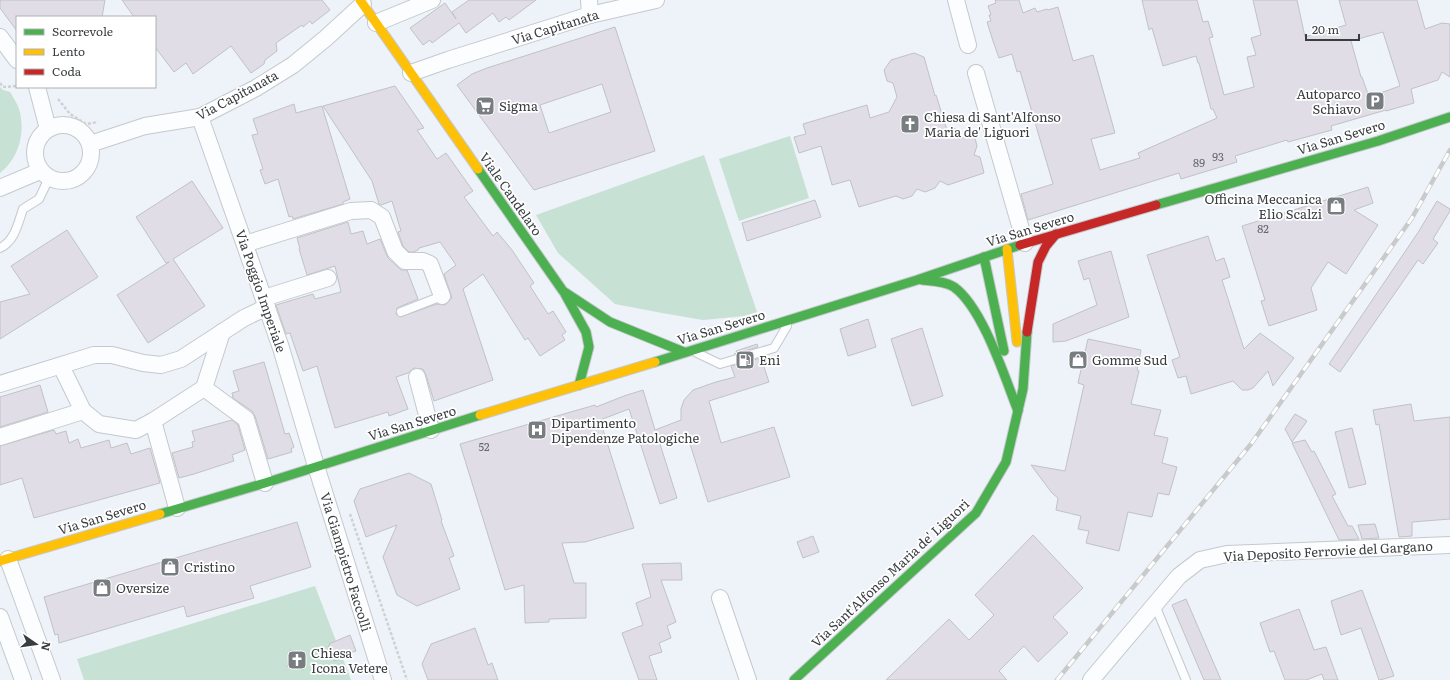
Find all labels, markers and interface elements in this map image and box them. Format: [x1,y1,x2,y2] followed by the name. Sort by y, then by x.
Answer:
[509,4,601,49] street label: Via Capitanata
[16,16,156,88] legend
[1306,16,1359,42] scale bar
[1312,20,1339,38] text: 20 m
[52,22,113,40] text: Scorrevole
[52,42,85,60] text: Lento
[52,62,82,80] text: Coda
[192,65,281,124] street label: Via Capitanata
[1296,84,1361,118] place label: Autoparco Schiavo
[1364,90,1386,112] parking icon: Autoparco Schiavo
[474,95,496,117] supermarket icon: Sigma
[499,96,538,115] place label: Sigma
[924,107,1061,141] place label: Chiesa di Sant'Alfonso Maria de' Liguori
[899,113,921,135] church icon: Chiesa di Sant'Alfonso Maria de' Liguori
[1295,114,1388,159] street label: Via San Severo
[476,148,547,240] street label: Viale Candelaro
[1212,148,1224,164] house number: 93
[1193,154,1205,170] house number: 89
[1204,189,1323,223] place label: Officina Meccanica Elio Scalzi
[1325,195,1347,217] shop icon: Officina Meccanica Elio Scalzi
[984,206,1077,251] street label: Via San Severo
[1257,220,1269,236] house number: 82
[232,227,291,355] street label: Via Poggio Imperiale
[675,304,768,349] street label: Via San Severo
[734,349,756,371] fuel station icon: Eni
[1067,349,1089,371] shop icon: Gomme Sud
[759,350,781,369] place label: Eni
[1092,350,1167,369] place label: Gomme Sud
[366,400,459,445] street label: Via San Severo
[551,413,700,447] place label: Dipartimento Dipendenze Patologiche
[526,419,548,441] hospital icon: Dipartimento Dipendenze Patologiche
[478,438,490,454] house number: 52
[316,490,377,634] street label: Via Giampietro Faccolli
[56,494,149,539] street label: Via San Severo
[806,494,973,651] street label: Via Sant'Alfonso Maria de' Liguori
[1223,536,1434,565] street label: Via Deposito Ferrovie del Gargano
[159,556,181,578] shop icon: Cristino
[184,557,235,576] place label: Cristino
[91,577,113,599] shop icon: Oversize
[116,578,169,597] place label: Oversize
[16,624,56,664] north arrow
[38,640,56,653] text: N
[311,643,388,677] place label: Chiesa Icona Vetere
[286,649,308,671] church icon: Chiesa Icona Vetere

